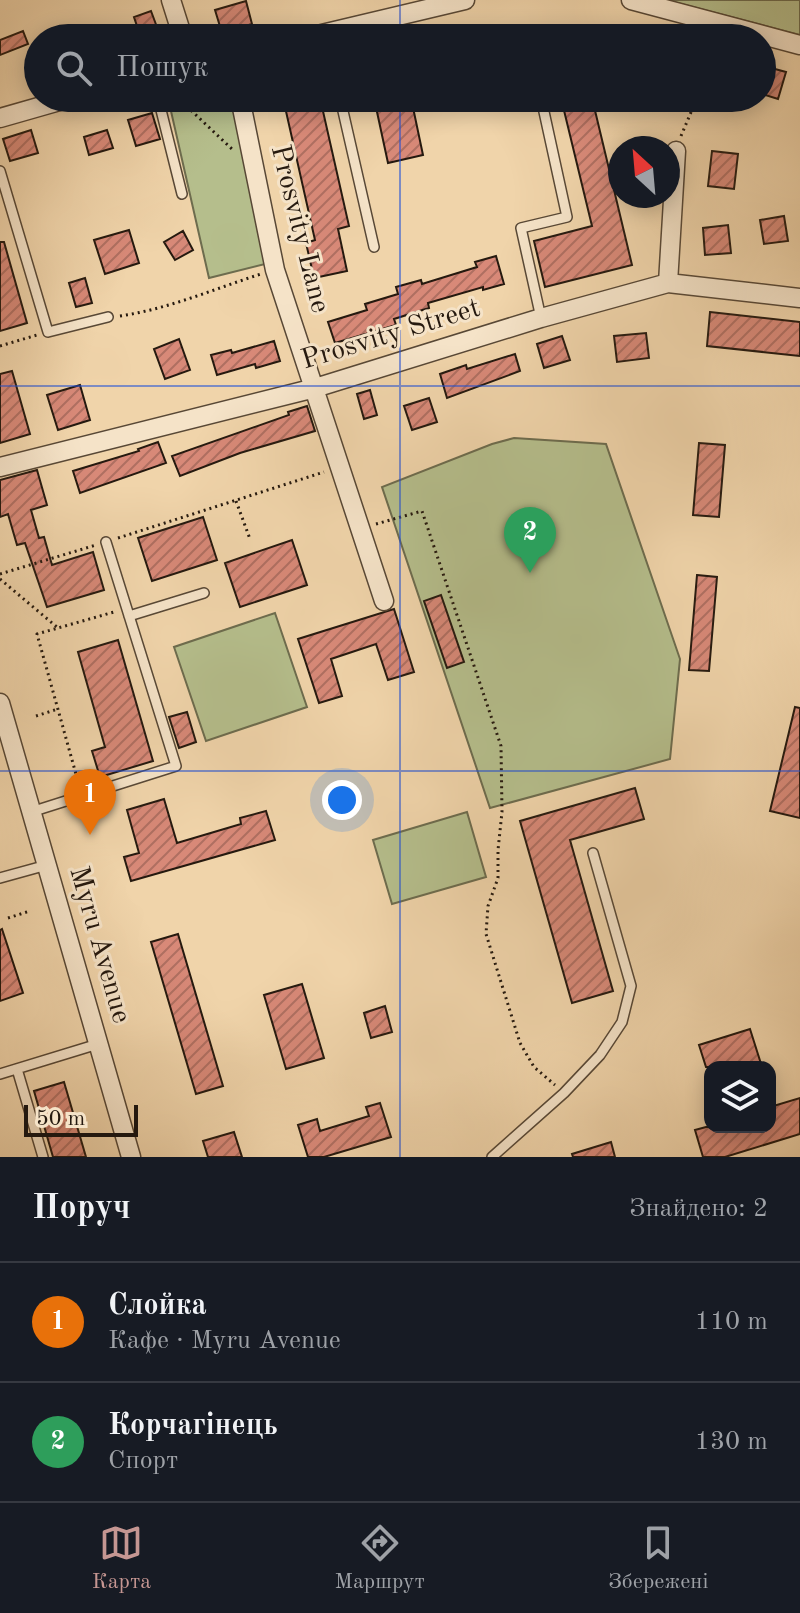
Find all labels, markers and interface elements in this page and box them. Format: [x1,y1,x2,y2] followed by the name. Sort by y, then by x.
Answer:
[24,24,776,112] search box
[52,46,96,90] icon: search
[116,53,208,83] text: Пошук
[608,136,680,208] north arrow
[265,142,333,316] street label: Prosvity Lane
[298,294,484,376] street label: Prosvity Street
[504,507,556,573] pin: 2
[64,769,116,835] pin: 1
[322,780,362,820] your location
[63,864,135,1026] street label: Myru Avenue
[704,1061,776,1133] map controls
[704,1061,776,1133] button: layers
[24,1101,138,1137] scale bar
[36,1108,85,1130] text: 50 m
[32,1192,131,1226] text: Поруч
[629,1196,768,1222] text: Знайдено: 2
[108,1291,207,1321] text: Слойка
[50,1309,66,1335] text: 1
[695,1309,768,1335] text: 110 m
[108,1328,341,1354] text: Кафе · Myru Avenue
[108,1411,278,1441] text: Корчагінець
[50,1429,66,1455] text: 2
[695,1429,768,1455] text: 130 m
[108,1448,178,1474] text: Спорт
[92,1521,151,1596] tab: Карта
[334,1521,425,1596] tab: Маршрут
[608,1521,708,1596] tab: Збережені

